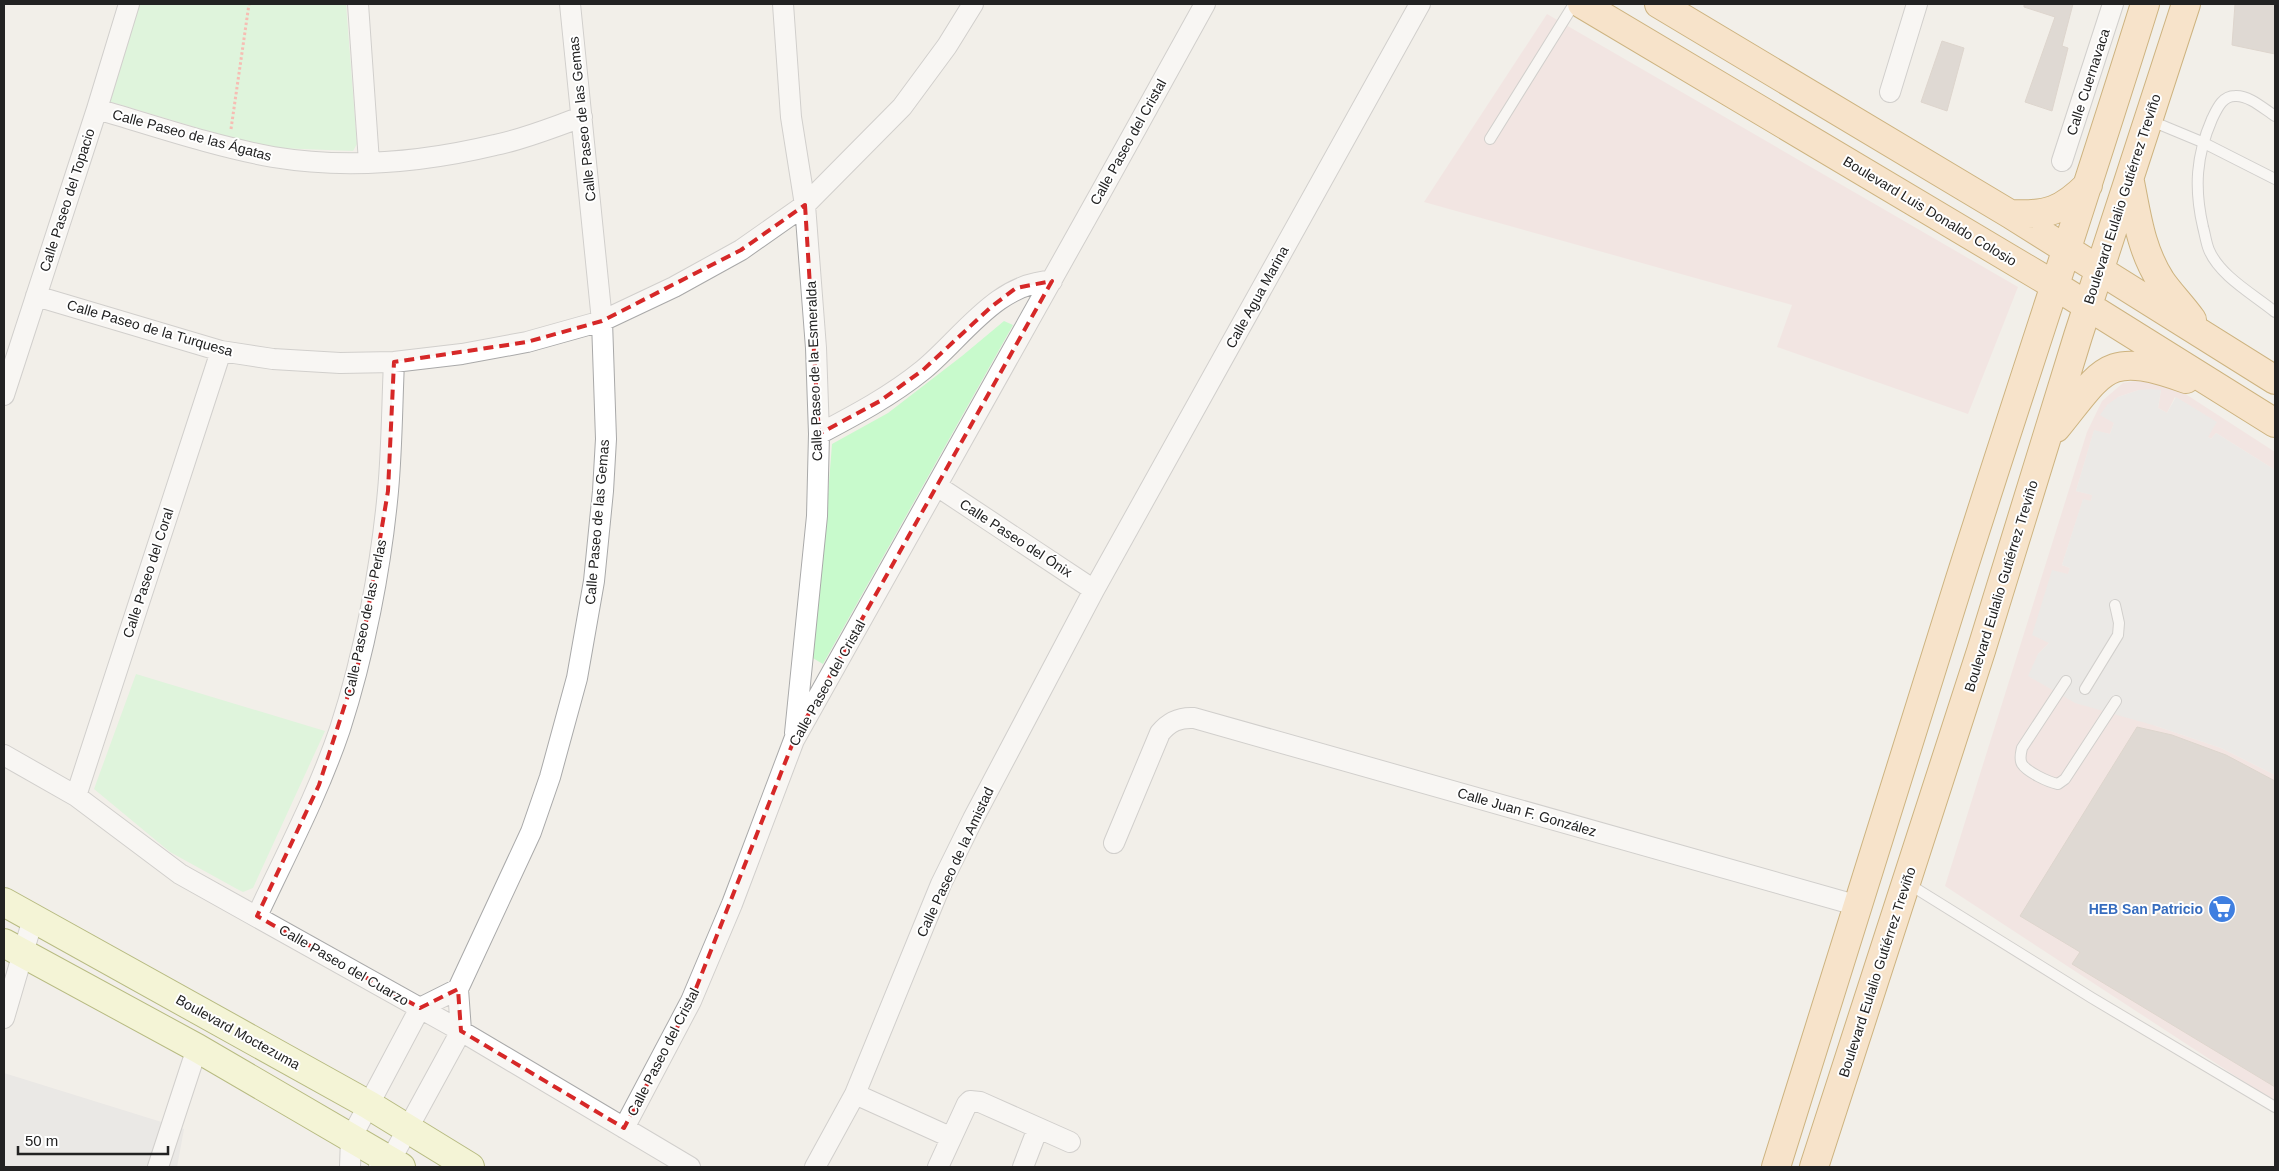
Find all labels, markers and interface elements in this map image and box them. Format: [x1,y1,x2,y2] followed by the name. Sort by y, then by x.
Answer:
[2063,26,2113,137] street label: Calle Cuernavaca
[565,36,599,202] street label: Calle Paseo de las Gemas
[1087,76,1169,208] street label: Calle Paseo del Cristal
[2080,92,2164,306] street label: Boulevard Eulalio Gutiérrez Treviño
[111,106,273,164] street label: Calle Paseo de las Ágatas
[36,126,98,274] street label: Calle Paseo del Topacio
[1840,153,2020,269] street label: Boulevard Luis Donaldo Colosio
[1222,243,1292,351] street label: Calle Agua Marina
[803,280,825,461] street label: Calle Paseo de la Esmeralda
[65,297,235,359] street label: Calle Paseo de la Turquesa
[582,439,612,605] street label: Calle Paseo de las Gemas
[1961,478,2041,694] street label: Boulevard Eulalio Gutiérrez Treviño
[957,496,1075,580] street label: Calle Paseo del Ónix
[119,506,177,640] street label: Calle Paseo del Coral
[341,538,389,698] street label: Calle Paseo de las Perlas
[786,617,868,749] street label: Calle Paseo del Cristal
[1456,784,1598,840] street label: Calle Juan F. González
[913,785,997,939] street label: Calle Paseo de la Amistad
[1835,865,1919,1079] street label: Boulevard Eulalio Gutiérrez Treviño
[2207,894,2237,924] supermarket icon: HEB San Patricio
[2089,901,2203,917] place label: HEB San Patricio
[276,921,412,1009] street label: Calle Paseo del Cuarzo
[624,985,702,1119] street label: Calle Paseo del Cristal
[173,991,303,1073] street label: Boulevard Moctezuma
[18,1124,168,1156] scale bar
[25,1132,58,1149] text: 50 m

